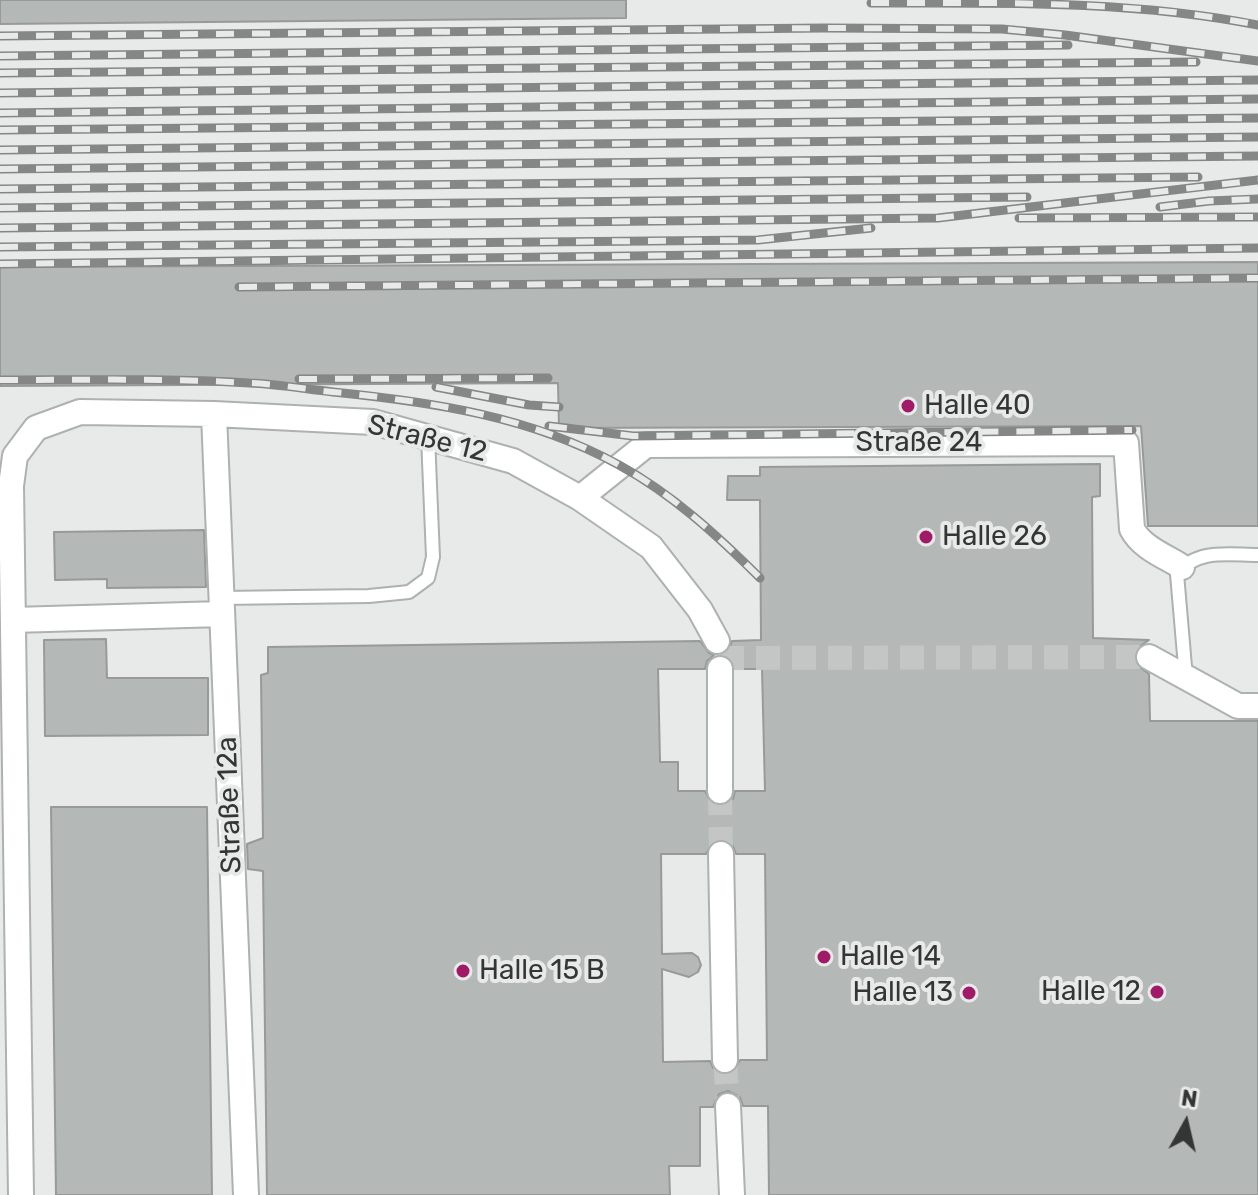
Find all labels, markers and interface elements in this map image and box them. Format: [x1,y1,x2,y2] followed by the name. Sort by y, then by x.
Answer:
[924,389,1031,423] place label: Halle 40
[899,397,917,415] marker: Halle 40
[364,408,490,470] street label: Straße 12
[856,426,982,460] street label: Straße 24
[942,520,1047,554] place label: Halle 26
[917,528,935,546] marker: Halle 26
[211,736,249,874] street label: Straße 12a
[840,940,941,974] place label: Halle 14
[815,948,833,966] marker: Halle 14
[479,954,605,988] place label: Halle 15 B
[454,962,472,980] marker: Halle 15 B
[1041,975,1141,1009] place label: Halle 12
[853,976,953,1010] place label: Halle 13
[1148,983,1166,1001] marker: Halle 12
[960,984,978,1002] marker: Halle 13
[1146,1083,1226,1163] north arrow
[1180,1084,1199,1113] text: N

